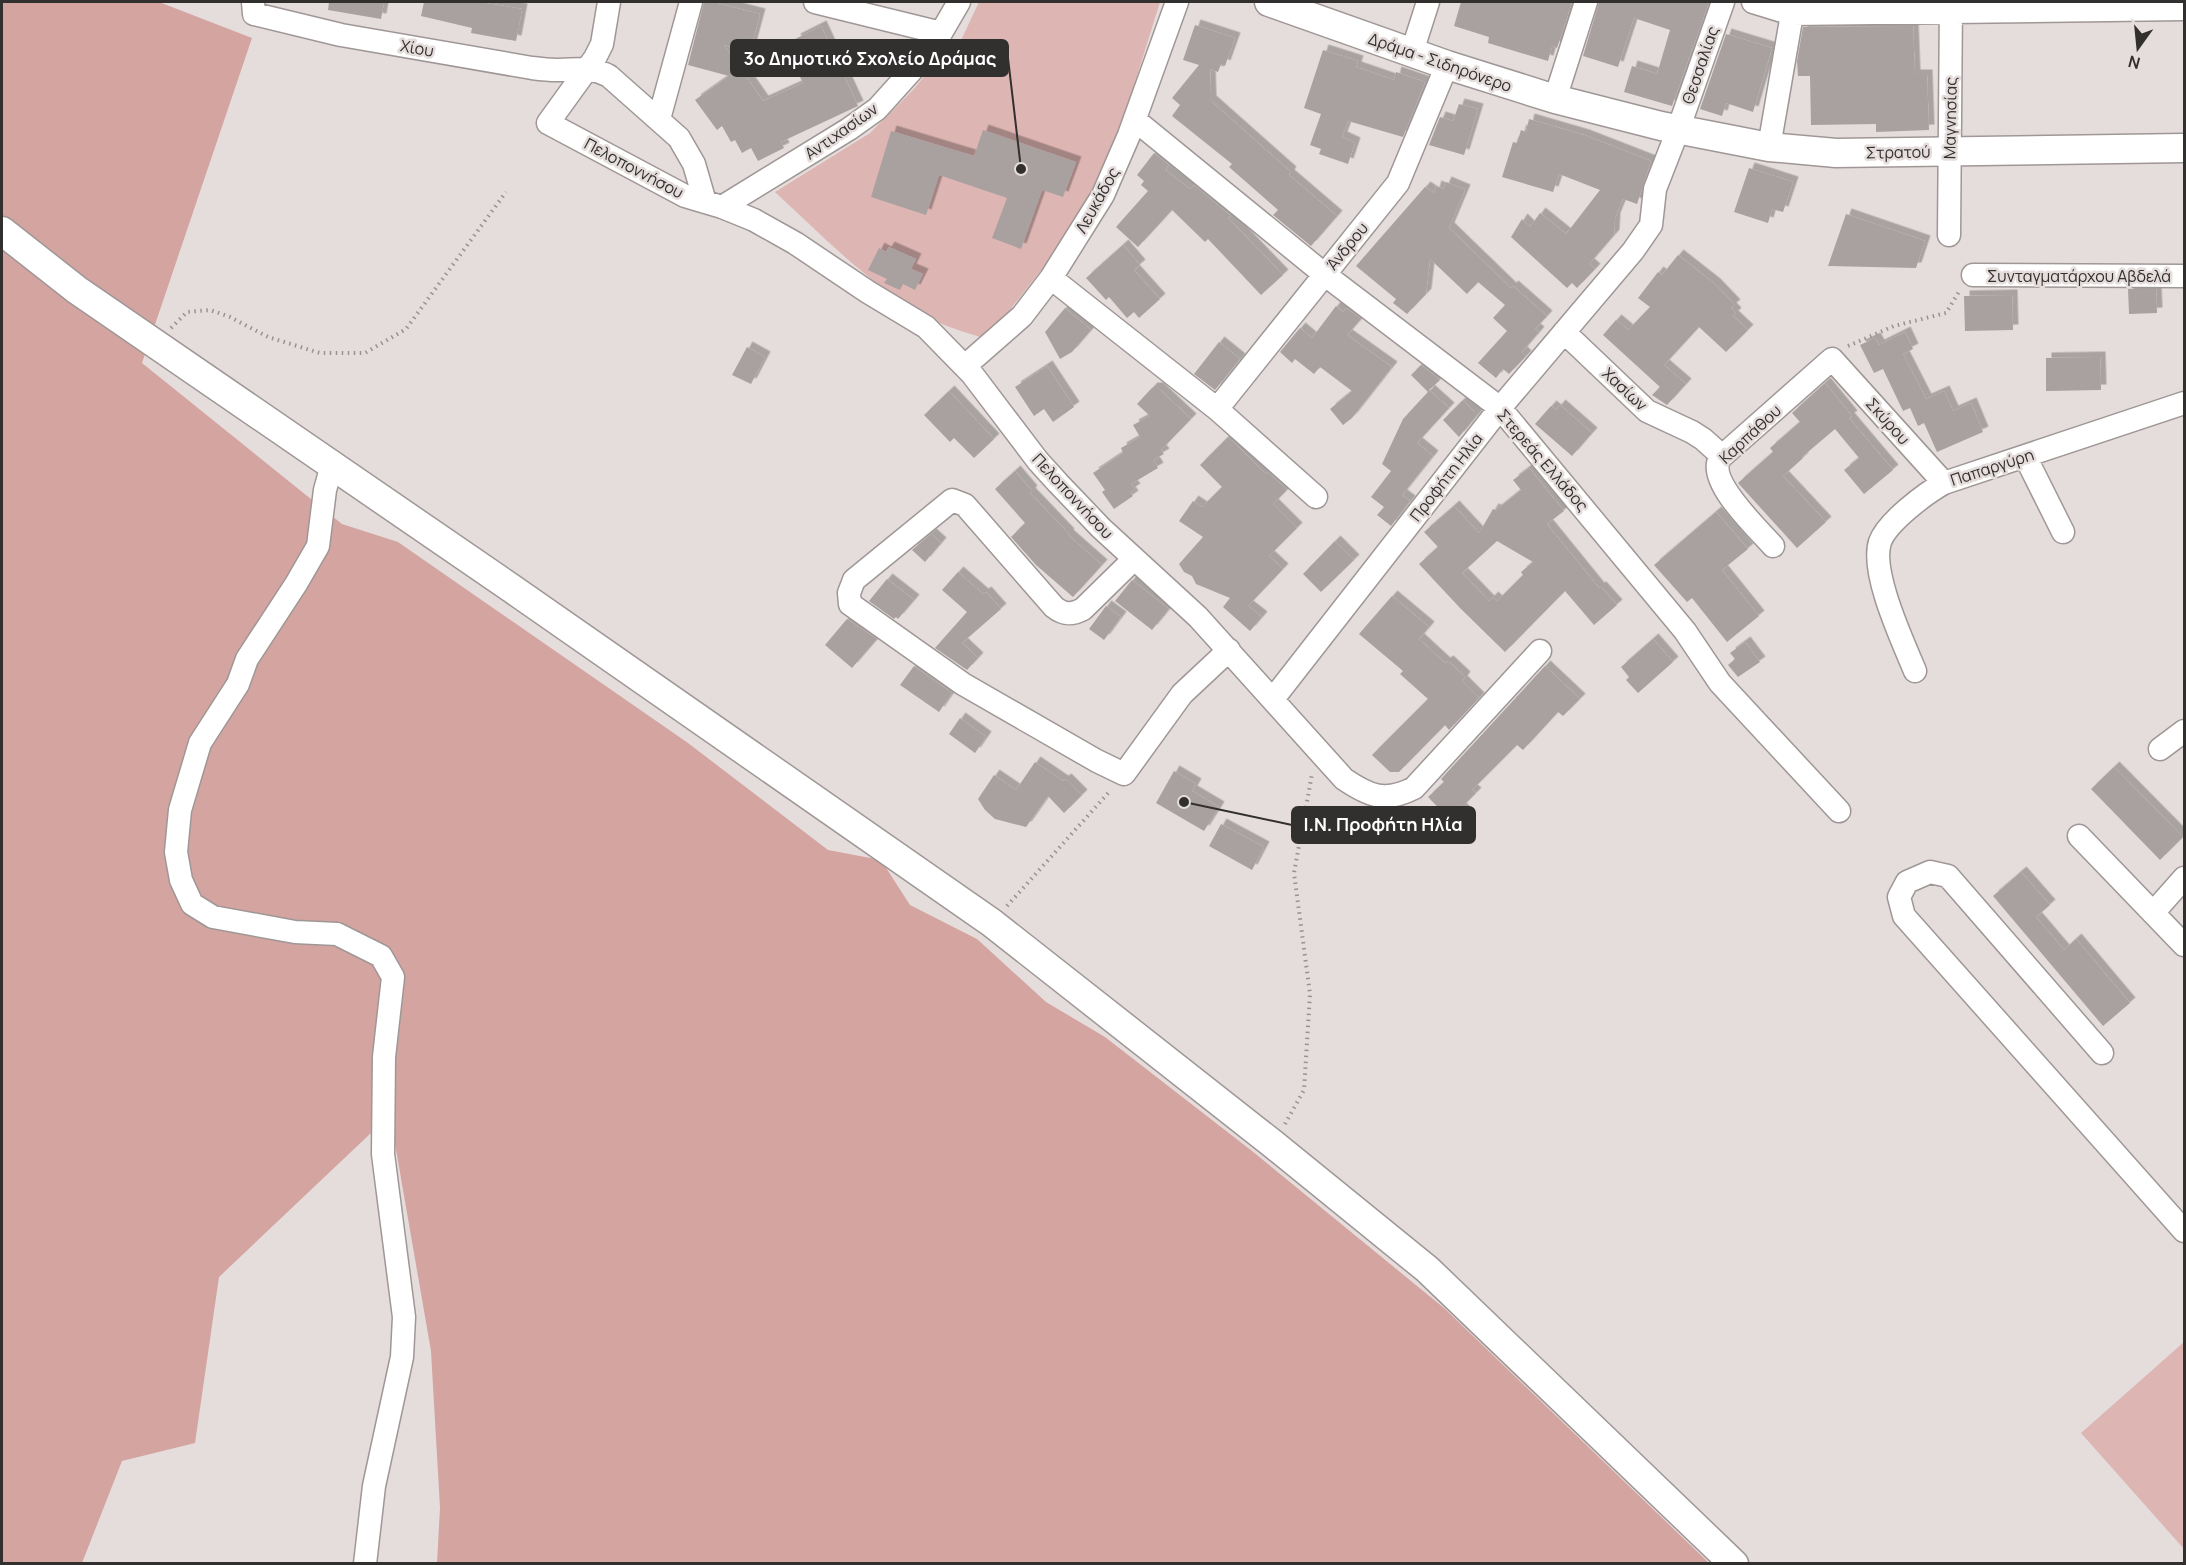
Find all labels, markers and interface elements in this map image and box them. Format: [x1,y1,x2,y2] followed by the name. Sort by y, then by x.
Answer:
[2108,18,2168,78] north arrow
[1676,23,1724,107] street label: Θεσσαλίας
[1365,27,1515,97] street label: Δράμα - Σιδηρόνερο
[399,34,435,62] street label: Χίου
[731,40,1008,76] callout: 3ο Δημοτικό Σχολείο Δράμας
[744,46,996,70] text: 3ο Δημοτικό Σχολείο Δράμας
[2126,50,2143,75] text: N
[1938,76,1962,159] street label: Μαγνησίας
[800,98,882,164] street label: Αντιχασίων
[581,133,687,203] street label: Πελοποννήσου
[1865,140,1931,164] street label: Στρατού
[1070,163,1124,237] street label: Λευκάδος
[1321,218,1373,274] street label: Άνδρου
[1987,265,2171,287] street label: Συνταγματάρχου Αβδελά
[1598,362,1652,416] street label: Χασίων
[1861,393,1915,449] street label: Σκύρου
[1714,400,1786,468] street label: Καρπάθου
[1492,404,1594,516] street label: Στερεάς Ελλάδος
[1404,428,1488,526] street label: Προφήτη Ηλία
[1947,443,2037,491] street label: Παπαργύρη
[1028,448,1118,544] street label: Πελοποννήσου
[1292,807,1475,843] callout: Ι.Ν. Προφήτη Ηλία
[1303,812,1463,836] text: Ι.Ν. Προφήτη Ηλία

